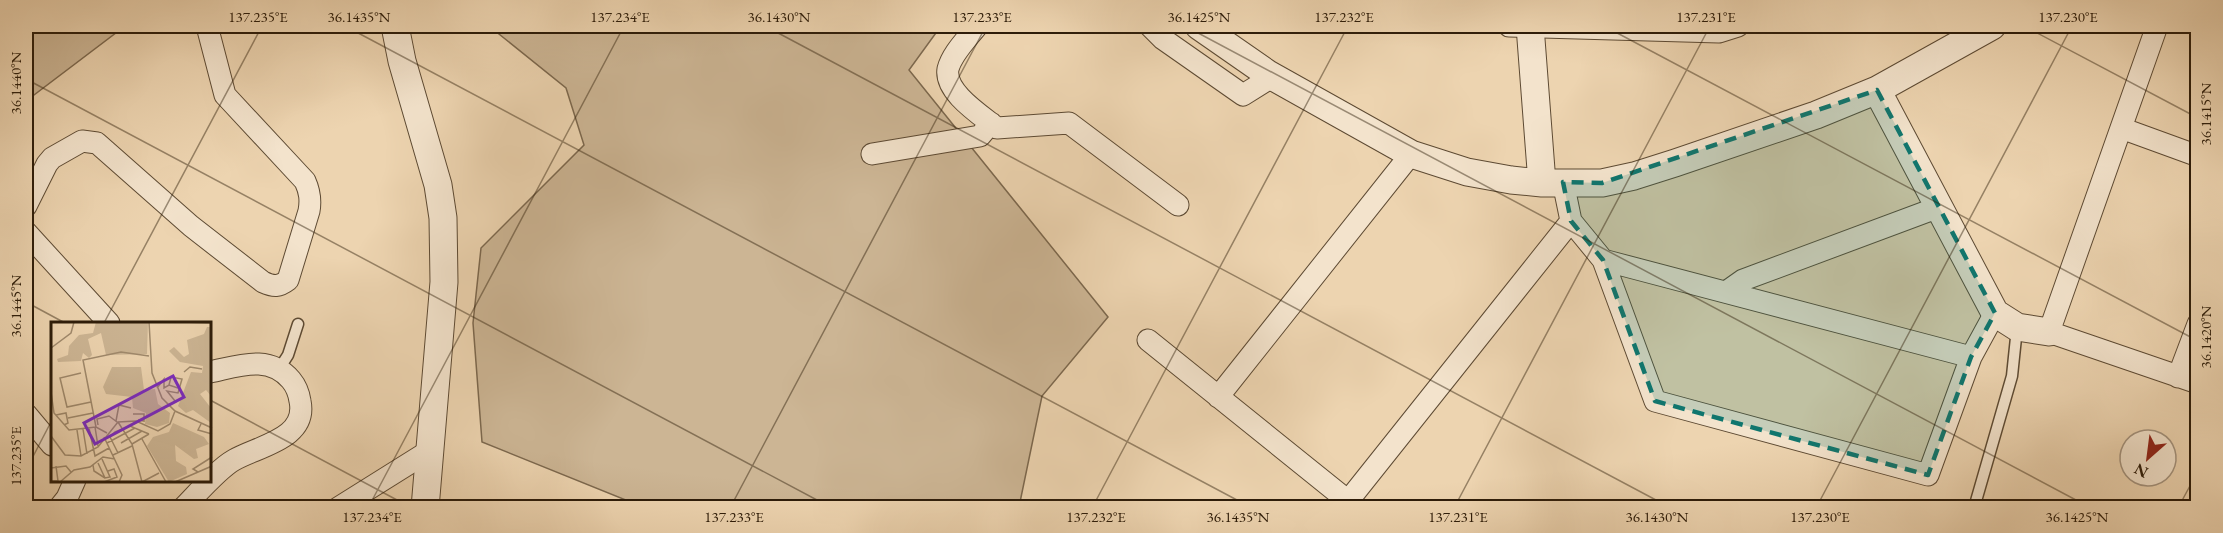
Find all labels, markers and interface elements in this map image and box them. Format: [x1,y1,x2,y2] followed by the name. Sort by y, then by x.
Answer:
[228,7,288,26] text: 137.235°E
[328,7,391,26] text: 36.1435°N
[590,7,650,26] text: 137.234°E
[748,7,811,26] text: 36.1430°N
[952,7,1012,26] text: 137.233°E
[1168,7,1231,26] text: 36.1425°N
[1314,7,1374,26] text: 137.232°E
[1676,7,1736,26] text: 137.231°E
[2038,7,2098,26] text: 137.230°E
[6,51,25,114] text: 36.1440°N
[2196,82,2215,145] text: 36.1415°N
[6,274,25,337] text: 36.1445°N
[2196,305,2215,368] text: 36.1420°N
[51,322,212,482] inset map
[6,426,25,486] text: 137.235°E
[2118,428,2178,488] north arrow
[2131,458,2152,483] text: N
[342,507,402,526] text: 137.234°E
[704,507,764,526] text: 137.233°E
[1066,507,1126,526] text: 137.232°E
[1207,507,1270,526] text: 36.1435°N
[1428,507,1488,526] text: 137.231°E
[1626,507,1689,526] text: 36.1430°N
[1790,507,1850,526] text: 137.230°E
[2046,507,2109,526] text: 36.1425°N

